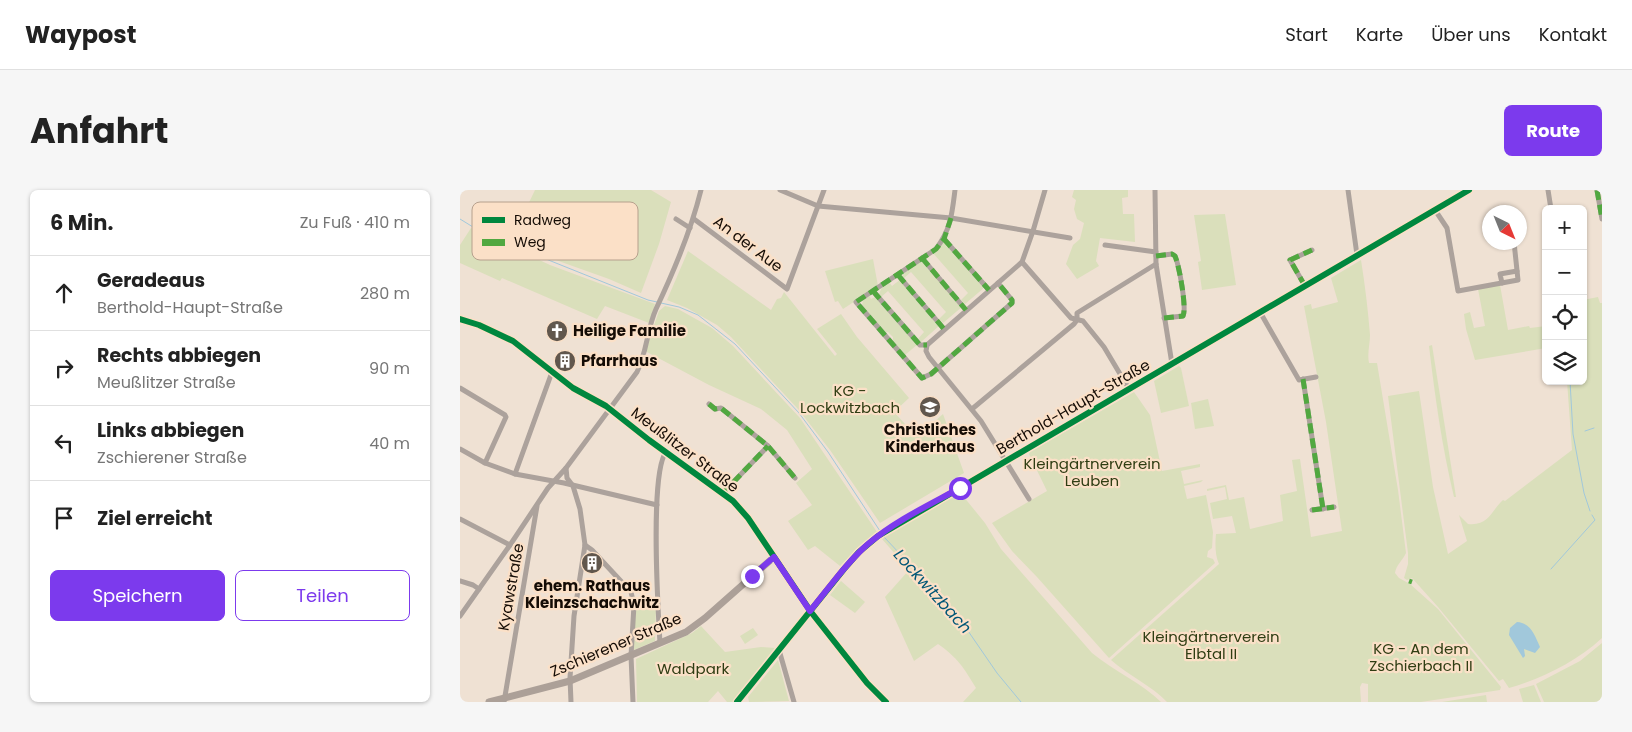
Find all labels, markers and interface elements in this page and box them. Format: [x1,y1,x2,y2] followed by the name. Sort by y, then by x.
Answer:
[25,18,136,51] text: Waypost
[1285,22,1328,47] text: Start
[1356,22,1403,47] text: Karte
[1431,22,1511,47] text: Über uns
[1539,22,1607,47] text: Kontakt
[1504,105,1602,156] button: Route
[30,106,169,155] text: Anfahrt
[472,202,638,260] legend
[1482,205,1527,250] north arrow
[1542,205,1587,385] map controls
[1542,205,1587,250] button: +
[50,208,113,237] text: 6 Min.
[514,210,571,230] text: Radweg
[300,211,410,234] text: Zu Fuß · 410 m
[709,211,787,277] street label: An der Aue
[514,232,546,252] text: Weg
[1542,250,1587,295] button: −
[97,267,205,294] text: Geradeaus
[50,279,78,307] icon: ahead
[360,282,410,305] text: 280 m
[1542,295,1587,340] button: locate
[97,296,283,319] text: Berthold-Haupt-Straße
[545,319,569,343] church icon: Heilige Familie
[573,320,686,341] place label: Heilige Familie
[1542,340,1587,385] button: layers
[97,342,261,369] text: Rechts abbiegen
[553,349,577,373] building icon: Pfarrhaus
[581,350,658,371] place label: Pfarrhaus
[50,354,78,382] icon: right
[992,354,1153,459] street label: Berthold-Haupt-Straße
[369,357,410,380] text: 90 m
[97,371,236,394] text: Meußlitzer Straße
[800,380,900,418] park label: KG - Lockwitzbach
[918,395,942,419] school or university icon: Christliches Kinderhaus
[627,402,744,497] street label: Meußlitzer Straße
[97,417,244,444] text: Links abbiegen
[884,419,976,457] place label: Christliches Kinderhaus
[50,429,78,457] icon: left
[369,432,410,455] text: 40 m
[97,446,247,469] text: Zschierener Straße
[1024,453,1161,491] park label: Kleingärtnerverein Leuben
[949,477,972,500] route start
[50,504,78,532] icon: arrive
[97,505,213,532] text: Ziel erreicht
[492,542,529,632] street label: Kyawstraße
[888,544,977,639] water label: Lockwitzbach
[580,551,604,575] building icon: ehem. Rathaus Kleinzschachwitz
[741,565,764,588] route end
[50,570,225,621] button: Speichern
[235,570,410,621] button: Teilen
[525,575,659,613] place label: ehem. Rathaus Kleinzschachwitz
[547,607,685,682] street label: Zschierener Straße
[1143,626,1280,664] park label: Kleingärtnerverein Elbtal II
[1369,638,1473,676] park label: KG - An dem Zschierbach II
[657,658,729,679] park label: Waldpark

